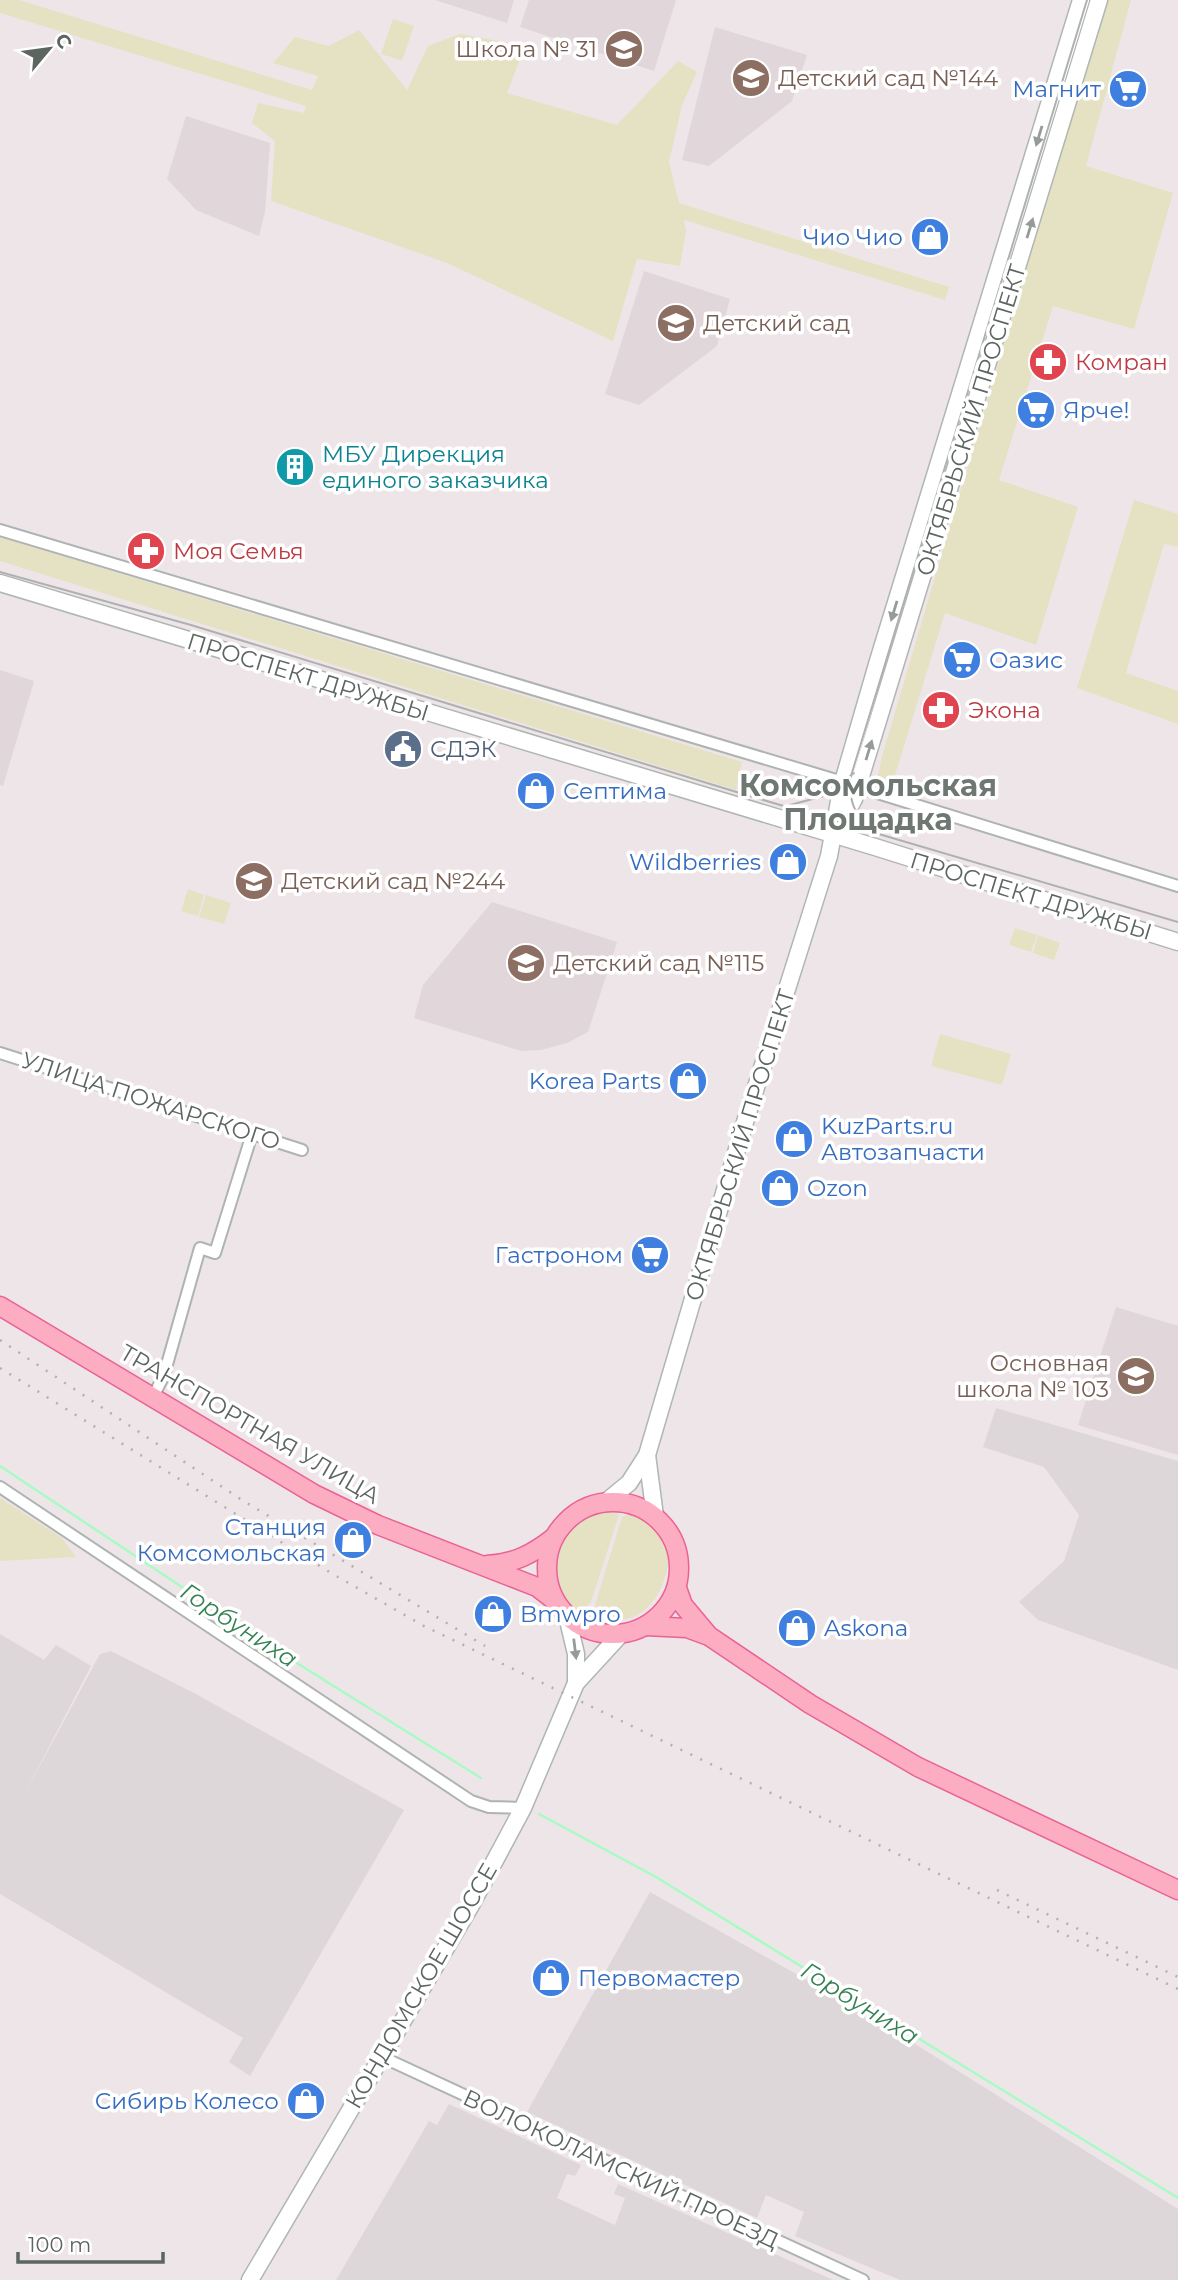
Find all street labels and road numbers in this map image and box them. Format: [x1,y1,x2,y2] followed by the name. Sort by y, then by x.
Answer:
[910,260,1032,579] street label: ОКТЯБРЬСКИЙ ПРОСПЕКТ
[184,627,432,727] street label: ПРОСПЕКТ ДРУЖБЫ
[907,846,1155,946] street label: ПРОСПЕКТ ДРУЖБЫ
[679,985,801,1304] street label: ОКТЯБРЬСКИЙ ПРОСПЕКТ
[18,1046,284,1156] street label: УЛИЦА ПОЖАРСКОГО
[115,1338,385,1510] street label: ТРАНСПОРТНАЯ УЛИЦА
[339,1858,503,2114] street label: КОНДОМСКОЕ ШОССЕ
[459,2083,783,2255] street label: ВОЛОКОЛАМСКИЙ ПРОЕЗД

